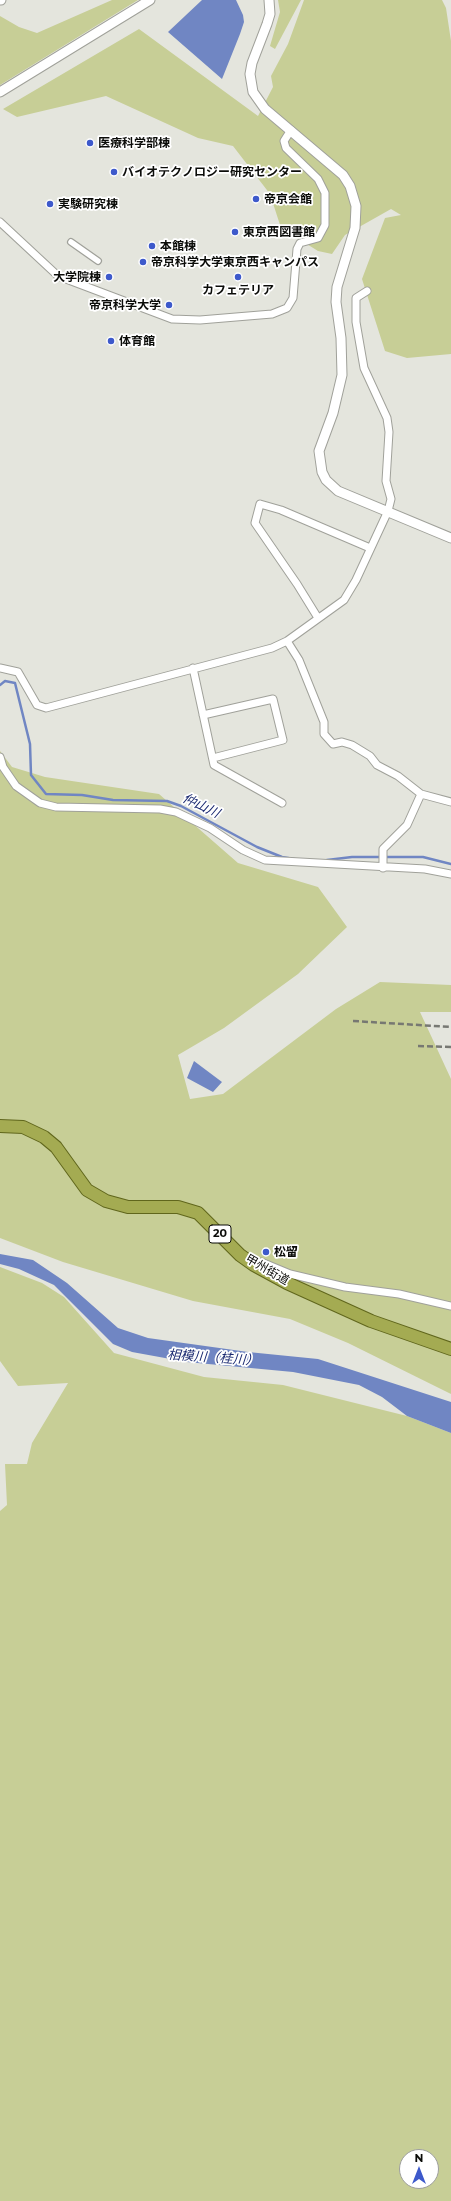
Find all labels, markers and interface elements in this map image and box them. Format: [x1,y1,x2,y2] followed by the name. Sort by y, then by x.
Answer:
[98,136,170,150] place label: 医療科学部棟
[85,138,95,148] marker: 医療科学部棟
[122,165,302,179] place label: バイオテクノロジー研究センター
[109,167,119,177] marker: バイオテクノロジー研究センター
[264,192,312,206] place label: 帝京会館
[251,194,261,204] marker: 帝京会館
[58,197,118,211] place label: 実験研究棟
[45,199,55,209] marker: 実験研究棟
[243,225,315,239] place label: 東京西図書館
[230,227,240,237] marker: 東京西図書館
[160,239,196,253] place label: 本館棟
[147,241,157,251] marker: 本館棟
[151,255,319,269] place label: 帝京科学大学東京西キャンパス
[138,257,148,267] marker: 帝京科学大学東京西キャンパス
[53,270,101,284] place label: 大学院棟
[104,272,114,282] marker: 大学院棟
[233,272,243,282] marker: カフェテリア
[202,283,274,297] place label: カフェテリア
[89,298,161,312] place label: 帝京科学大学
[164,300,174,310] marker: 帝京科学大学
[119,334,155,348] place label: 体育館
[106,336,116,346] marker: 体育館
[180,790,222,822] water label: 仲山川
[209,1225,231,1243] road number: 20
[274,1245,298,1259] place label: 松留
[261,1247,271,1257] marker: 松留
[243,1252,291,1288] street label: 甲州街道
[167,1347,259,1369] water label: 相模川（桂川）
[399,2149,439,2189] north arrow
[415,2151,423,2165] text: N

